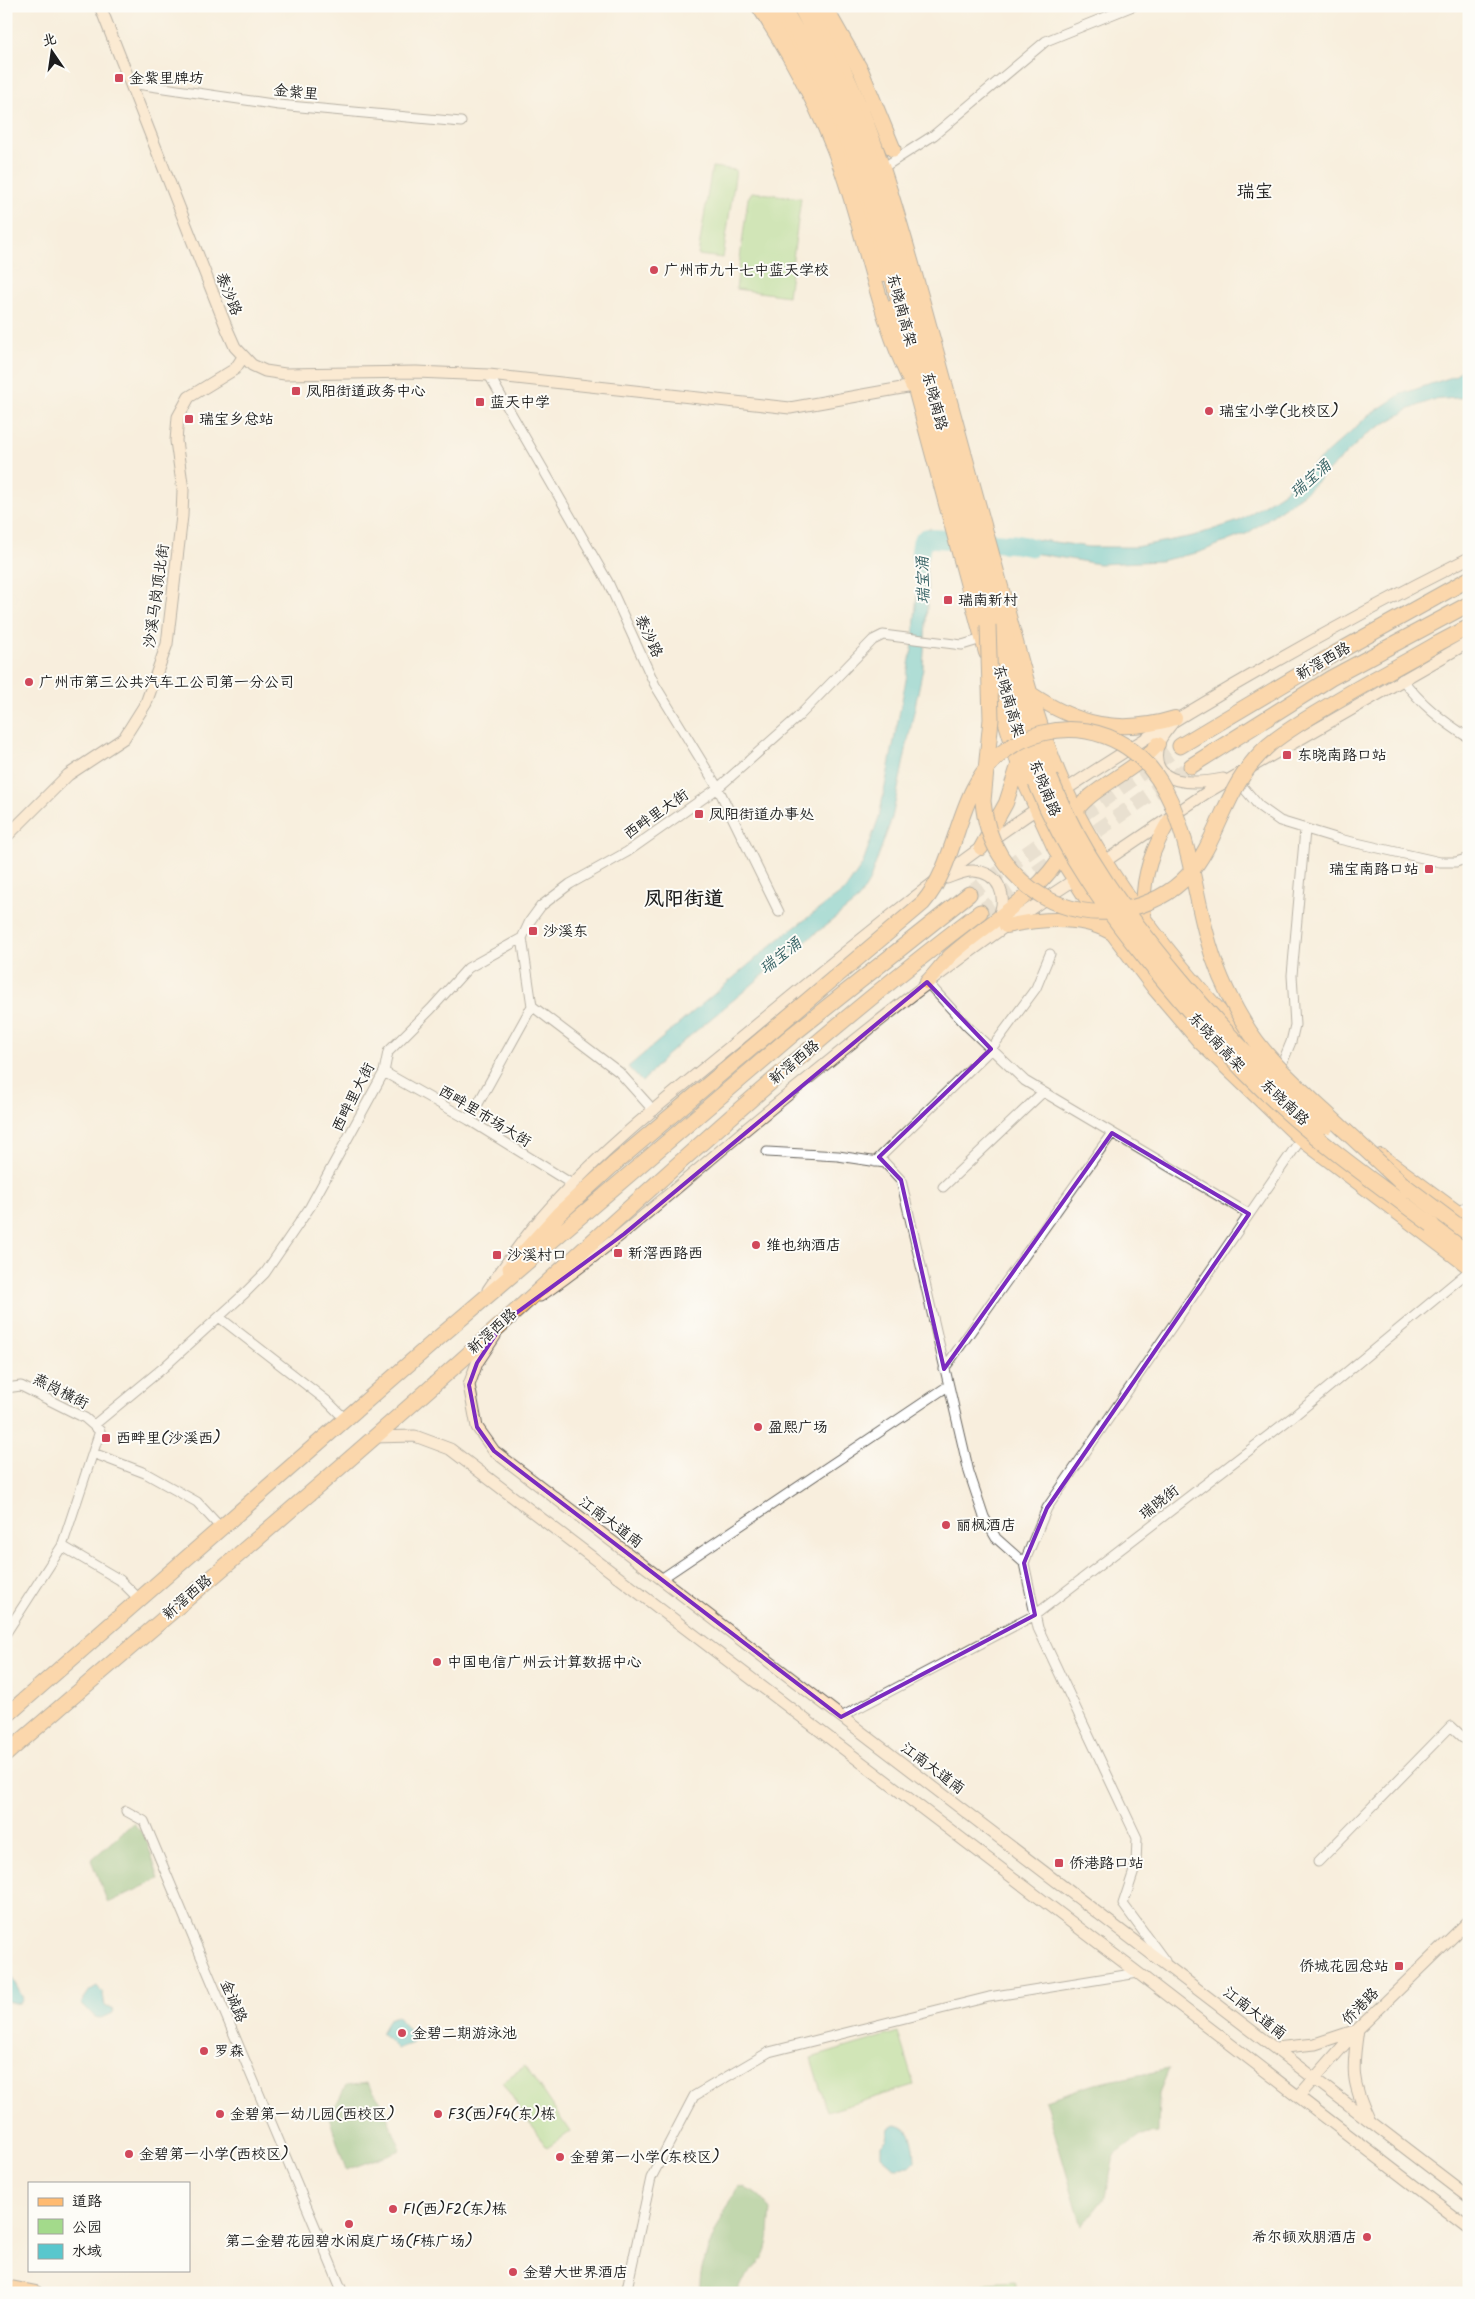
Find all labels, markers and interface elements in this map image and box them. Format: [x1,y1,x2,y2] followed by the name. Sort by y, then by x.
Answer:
[28,28,78,78] north arrow
[40,28,59,53] text: 北
[129,67,204,91] place label: 金紫里牌坊
[113,72,125,84] marker: 金紫里牌坊
[272,79,320,107] street label: 金紫里
[1237,178,1273,207] district label: 瑞宝
[664,259,829,283] place label: 广州市九十七中蓝天学校
[648,264,660,276] marker: 广州市九十七中蓝天学校
[209,269,248,320] street label: 泰沙路
[880,271,922,350] street label: 东晓南高架
[915,369,953,433] street label: 东晓南路
[306,380,426,404] place label: 凤阳街道政务中心
[290,385,302,397] marker: 凤阳街道政务中心
[490,391,550,415] place label: 蓝天中学
[474,396,486,408] marker: 蓝天中学
[1219,400,1339,424] place label: 瑞宝小学(北校区)
[1203,405,1215,417] marker: 瑞宝小学(北校区)
[199,408,274,432] place label: 瑞宝乡总站
[183,413,195,425] marker: 瑞宝乡总站
[1285,453,1338,504] water label: 瑞宝涌
[138,542,176,650] street label: 沙溪马岗顶北街
[911,555,936,604] water label: 瑞宝涌
[958,589,1018,613] place label: 瑞南新村
[942,594,954,606] marker: 瑞南新村
[628,611,668,662] street label: 泰沙路
[1292,636,1355,687] street label: 新滘西路
[986,662,1030,741] street label: 东晓南高架
[39,671,294,695] place label: 广州市第三公共汽车工公司第一分公司
[23,676,35,688] marker: 广州市第三公共汽车工公司第一分公司
[1297,744,1387,768] place label: 东晓南路口站
[1281,749,1293,761] marker: 东晓南路口站
[1022,756,1066,821] street label: 东晓南路
[619,783,694,846] street label: 西畔里大街
[709,803,814,827] place label: 凤阳街道办事处
[693,808,705,820] marker: 凤阳街道办事处
[1329,858,1419,882] place label: 瑞宝南路口站
[1423,863,1435,875] marker: 瑞宝南路口站
[644,884,724,916] district label: 凤阳街道
[543,920,588,944] place label: 沙溪东
[527,925,539,937] marker: 沙溪东
[754,931,808,981] water label: 瑞宝涌
[1182,1007,1251,1078] street label: 东晓南高架
[764,1034,825,1091] street label: 新滘西路
[326,1059,382,1136] street label: 西畔里大街
[1254,1073,1314,1132] street label: 东晓南路
[433,1080,536,1154] street label: 西畔里市场大街
[766,1234,841,1258] place label: 维也纳酒店
[750,1239,762,1251] marker: 维也纳酒店
[628,1242,703,1266] place label: 新滘西路西
[507,1244,567,1268] place label: 沙溪村口
[612,1247,624,1259] marker: 新滘西路西
[491,1249,503,1261] marker: 沙溪村口
[462,1303,523,1361] street label: 新滘西路
[28,1368,93,1416] street label: 燕岗横街
[768,1416,828,1440] place label: 盈熙广场
[752,1421,764,1433] marker: 盈熙广场
[116,1427,221,1451] place label: 西畔里(沙溪西)
[100,1432,112,1444] marker: 西畔里(沙溪西)
[1134,1479,1185,1526] street label: 瑞晓街
[573,1491,648,1555] street label: 江南大道南
[956,1514,1016,1538] place label: 丽枫酒店
[940,1519,952,1531] marker: 丽枫酒店
[157,1569,218,1626] street label: 新滘西路
[447,1651,642,1675] place label: 中国电信广州云计算数据中心
[431,1656,443,1668] marker: 中国电信广州云计算数据中心
[895,1737,970,1801] street label: 江南大道南
[1069,1852,1144,1876] place label: 侨港路口站
[1053,1857,1065,1869] marker: 侨港路口站
[1299,1955,1389,1979] place label: 侨城花园总站
[1393,1960,1405,1972] marker: 侨城花园总站
[213,1976,253,2027] street label: 金诚路
[1217,1981,1291,2046] street label: 江南大道南
[1336,1982,1385,2031] street label: 侨港路
[412,2022,517,2046] place label: 金碧二期游泳池
[396,2027,408,2039] marker: 金碧二期游泳池
[214,2040,244,2064] place label: 罗森
[198,2045,210,2057] marker: 罗森
[230,2103,395,2127] place label: 金碧第一幼儿园(西校区)
[448,2103,555,2127] place label: F3(西)F4(东)栋
[214,2108,226,2120] marker: 金碧第一幼儿园(西校区)
[432,2108,444,2120] marker: F3(西)F4(东)栋
[139,2143,289,2167] place label: 金碧第一小学(西校区)
[570,2146,720,2170] place label: 金碧第一小学(东校区)
[123,2148,135,2160] marker: 金碧第一小学(西校区)
[554,2151,566,2163] marker: 金碧第一小学(东校区)
[28,2182,190,2272] legend
[72,2190,102,2214] text: 道路
[403,2198,507,2222] place label: F1(西)F2(东)栋
[387,2203,399,2215] marker: F1(西)F2(东)栋
[72,2216,102,2240] text: 公园
[343,2218,355,2230] marker: 第二金碧花园碧水闲庭广场(F栋广场)
[1252,2226,1357,2250] place label: 希尔顿欢朋酒店
[225,2230,473,2254] place label: 第二金碧花园碧水闲庭广场(F栋广场)
[1361,2231,1373,2243] marker: 希尔顿欢朋酒店
[72,2240,102,2264] text: 水域
[523,2261,628,2285] place label: 金碧大世界酒店
[507,2266,519,2278] marker: 金碧大世界酒店

